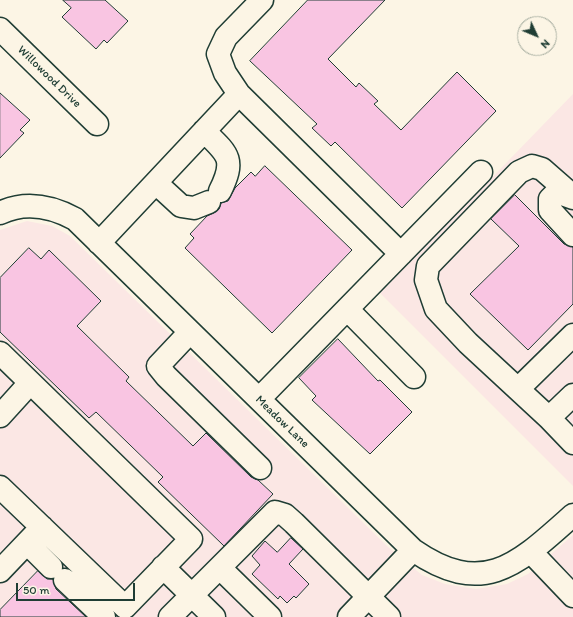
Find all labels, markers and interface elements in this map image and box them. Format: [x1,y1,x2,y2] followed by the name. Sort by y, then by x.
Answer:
[517,16,557,56] north arrow
[538,37,553,51] text: N
[14,43,84,111] street label: Willowood Drive
[252,393,312,451] street label: Meadow Lane
[18,575,137,601] scale bar
[23,583,49,597] text: 50 m

